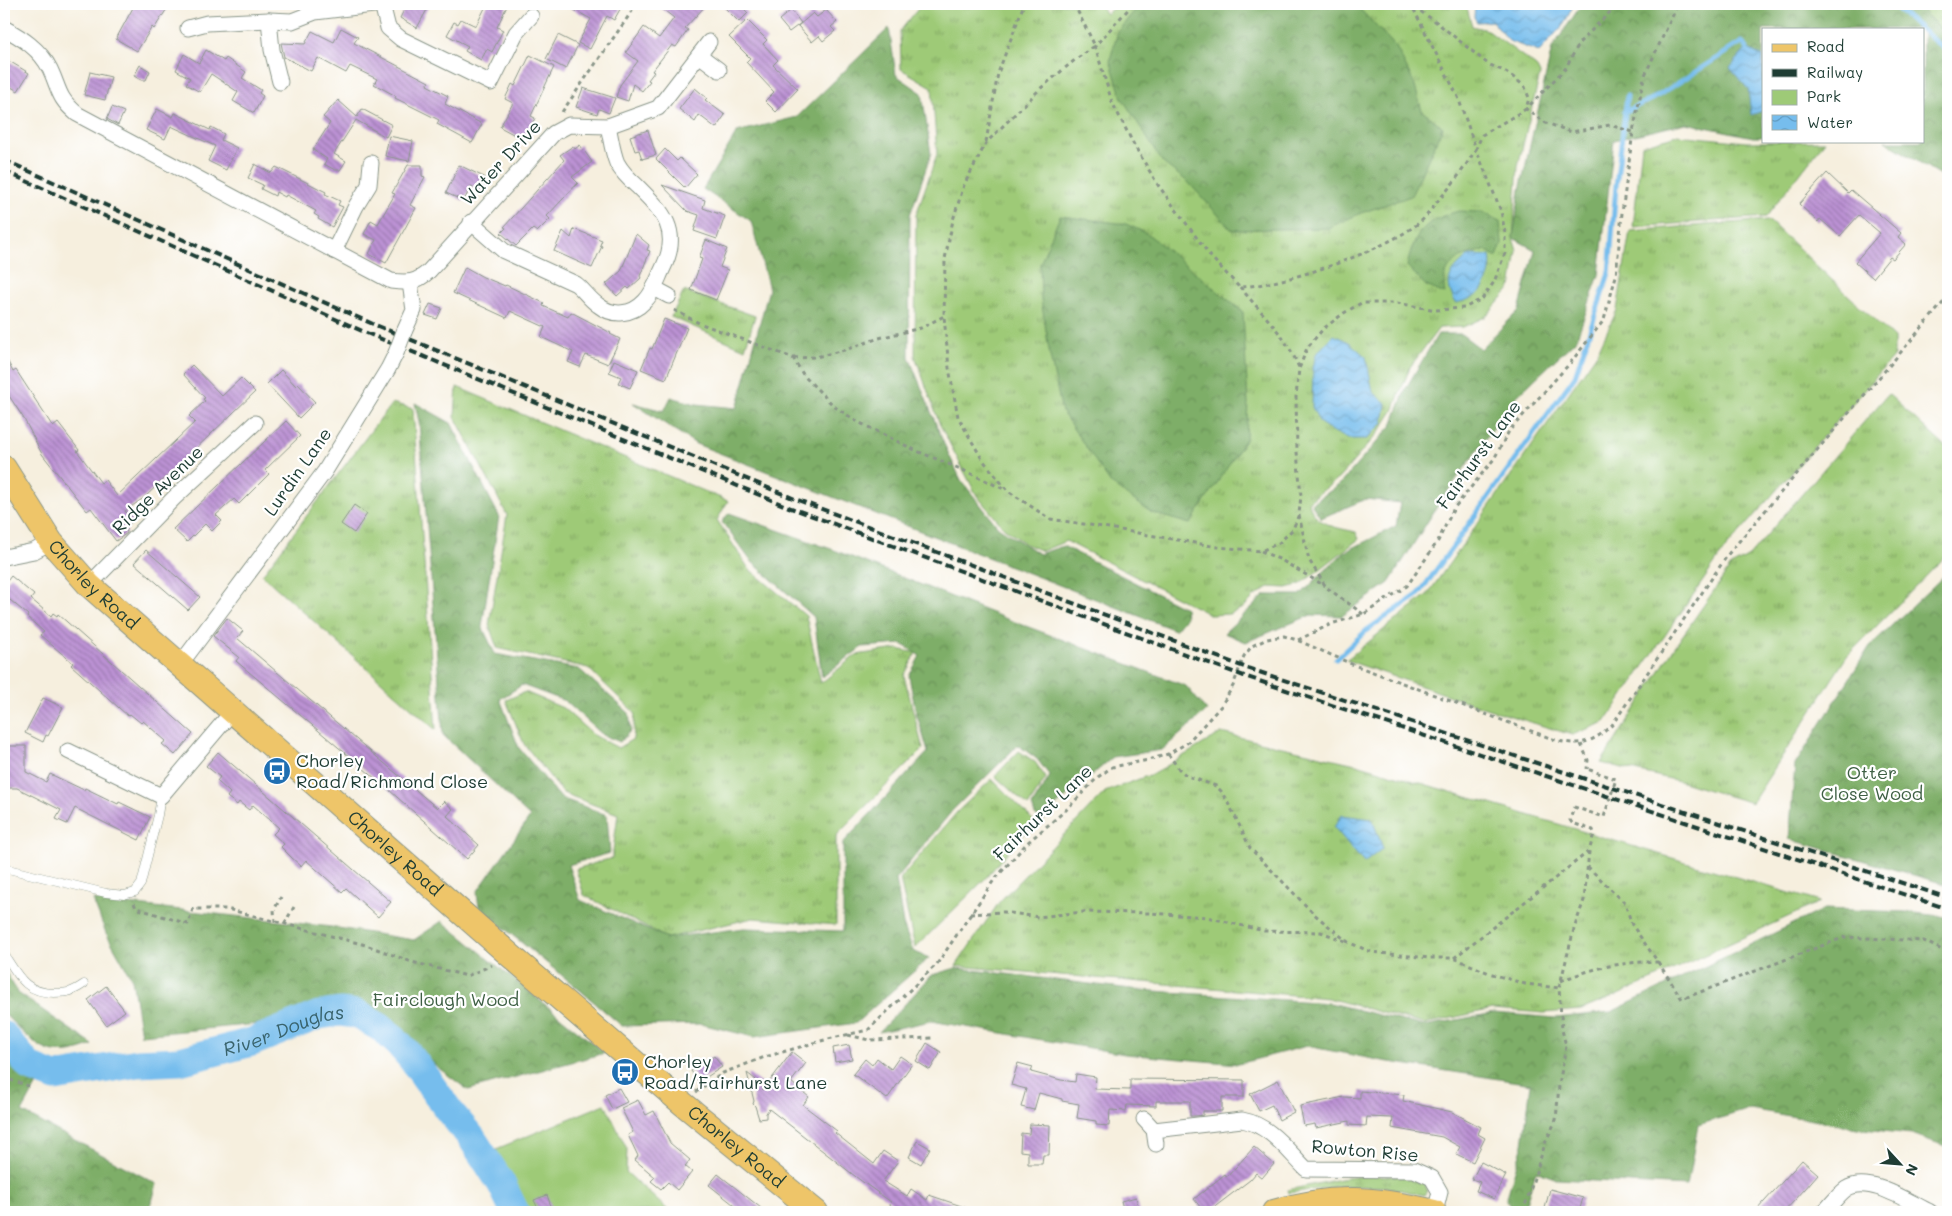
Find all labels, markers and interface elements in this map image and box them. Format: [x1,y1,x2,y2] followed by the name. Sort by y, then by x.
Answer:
[1762,28,1924,142] legend
[1807,36,1844,56] text: Road
[1807,62,1863,82] text: Railway
[1807,86,1841,106] text: Park
[1807,112,1853,132] text: Water
[455,114,546,210] street label: Water Drive
[1431,395,1526,514] street label: Fairhurst Lane
[258,422,336,520] street label: Lurdin Lane
[106,440,208,539] street label: Ridge Avenue
[43,534,144,634] street label: Chorley Road
[296,748,488,793] place label: Chorley Road/Richmond Close
[262,756,292,786] bus stop icon: Chorley Road/Richmond Close
[988,759,1097,866] street label: Fairhurst Lane
[1821,760,1923,805] park label: Otter Close Wood
[343,805,448,901] street label: Chorley Road
[373,987,519,1011] park label: Fairclough Wood
[220,999,346,1061] water label: River Douglas
[644,1049,827,1094] place label: Chorley Road/Fairhurst Lane
[610,1057,640,1087] bus stop icon: Chorley Road/Fairhurst Lane
[683,1099,790,1193] street label: Chorley Road
[1311,1133,1420,1167] street label: Rowton Rise
[1874,1138,1924,1188] north arrow
[1901,1161,1923,1179] text: N

